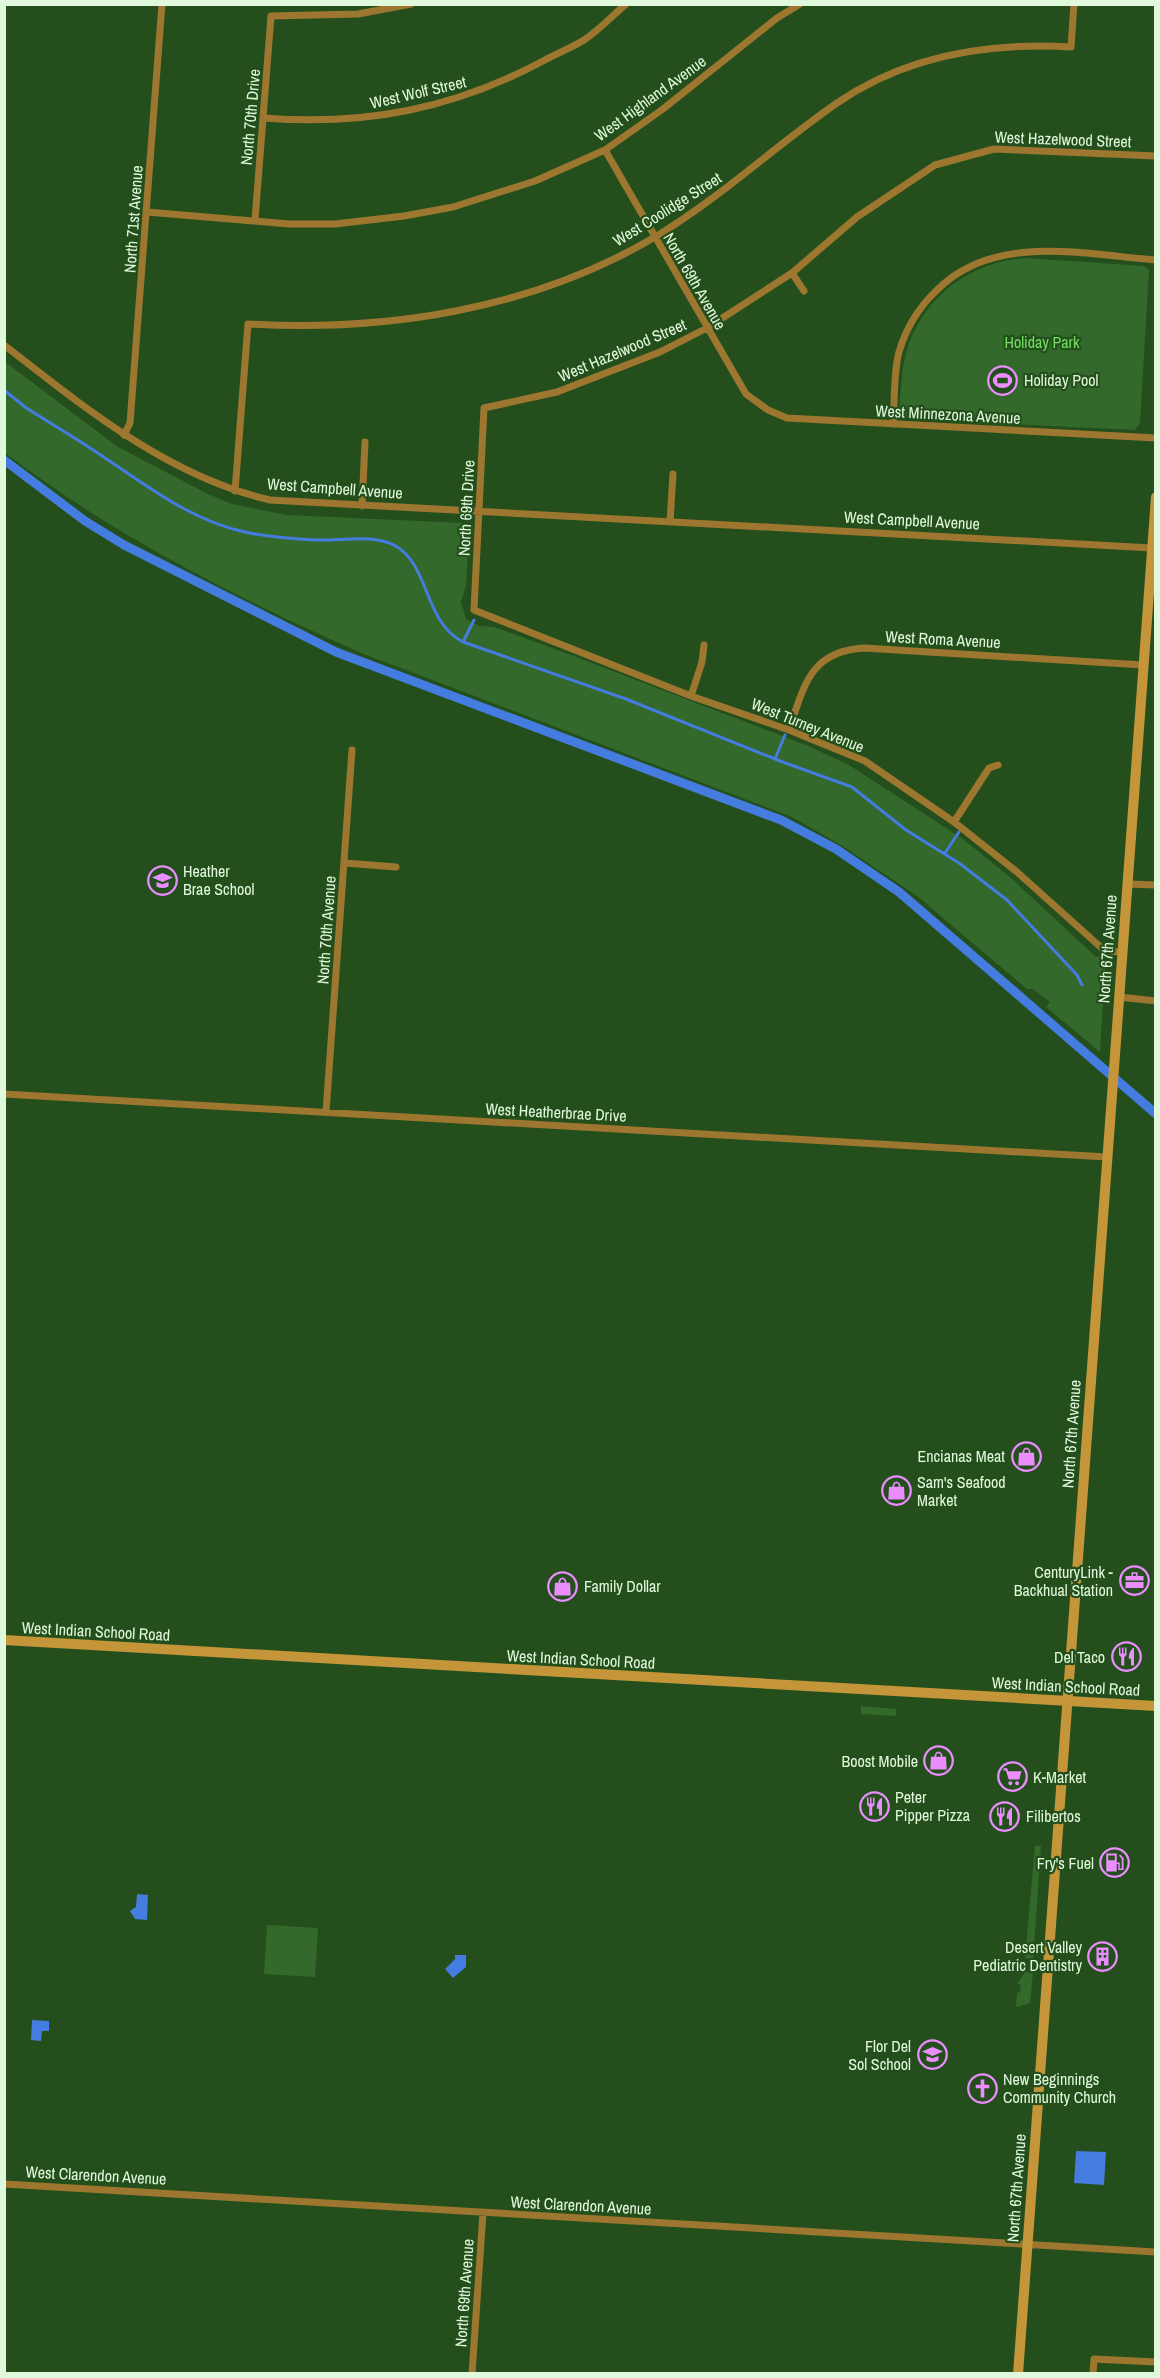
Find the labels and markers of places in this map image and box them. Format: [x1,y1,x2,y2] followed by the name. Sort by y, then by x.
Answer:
[987,364,1019,396] sports icon: Holiday Pool
[1024,369,1098,391] place label: Holiday Pool
[183,860,255,900] place label: Heather Brae School
[146,864,178,896] school or university icon: Heather Brae School
[1010,1440,1042,1472] shop icon: Encianas Meat
[917,1445,1005,1467] place label: Encianas Meat
[917,1471,1006,1511] place label: Sam's Seafood Market
[880,1475,912,1507] shop icon: Sam's Seafood Market
[1014,1561,1114,1601] place label: CenturyLink - Backhual Station
[1118,1565,1150,1597] office icon: CenturyLink - Backhual Station
[547,1570,579,1602] shop icon: Family Dollar
[584,1575,661,1597] place label: Family Dollar
[1110,1641,1142,1673] restaurant icon: Del Taco
[1054,1646,1105,1668] place label: Del Taco
[923,1745,955,1777] shop icon: Boost Mobile
[841,1750,918,1772] place label: Boost Mobile
[996,1761,1028,1793] supermarket icon: K-Market
[1033,1766,1087,1788] place label: K-Market
[895,1786,971,1826] place label: Peter Pipper Pizza
[858,1790,890,1822] restaurant icon: Peter Pipper Pizza
[989,1800,1021,1832] restaurant icon: Filibertos
[1026,1805,1081,1827] place label: Filibertos
[1099,1847,1131,1879] fuel station icon: Fry's Fuel
[1037,1852,1094,1874] place label: Fry's Fuel
[973,1936,1082,1976] place label: Desert Valley Pediatric Dentistry
[1087,1940,1119,1972] building icon: Desert Valley Pediatric Dentistry
[848,2035,911,2075] place label: Flor Del Sol School
[916,2039,948,2071] school or university icon: Flor Del Sol School
[1003,2068,1116,2108] place label: New Beginnings Community Church
[966,2072,998,2104] church icon: New Beginnings Community Church

